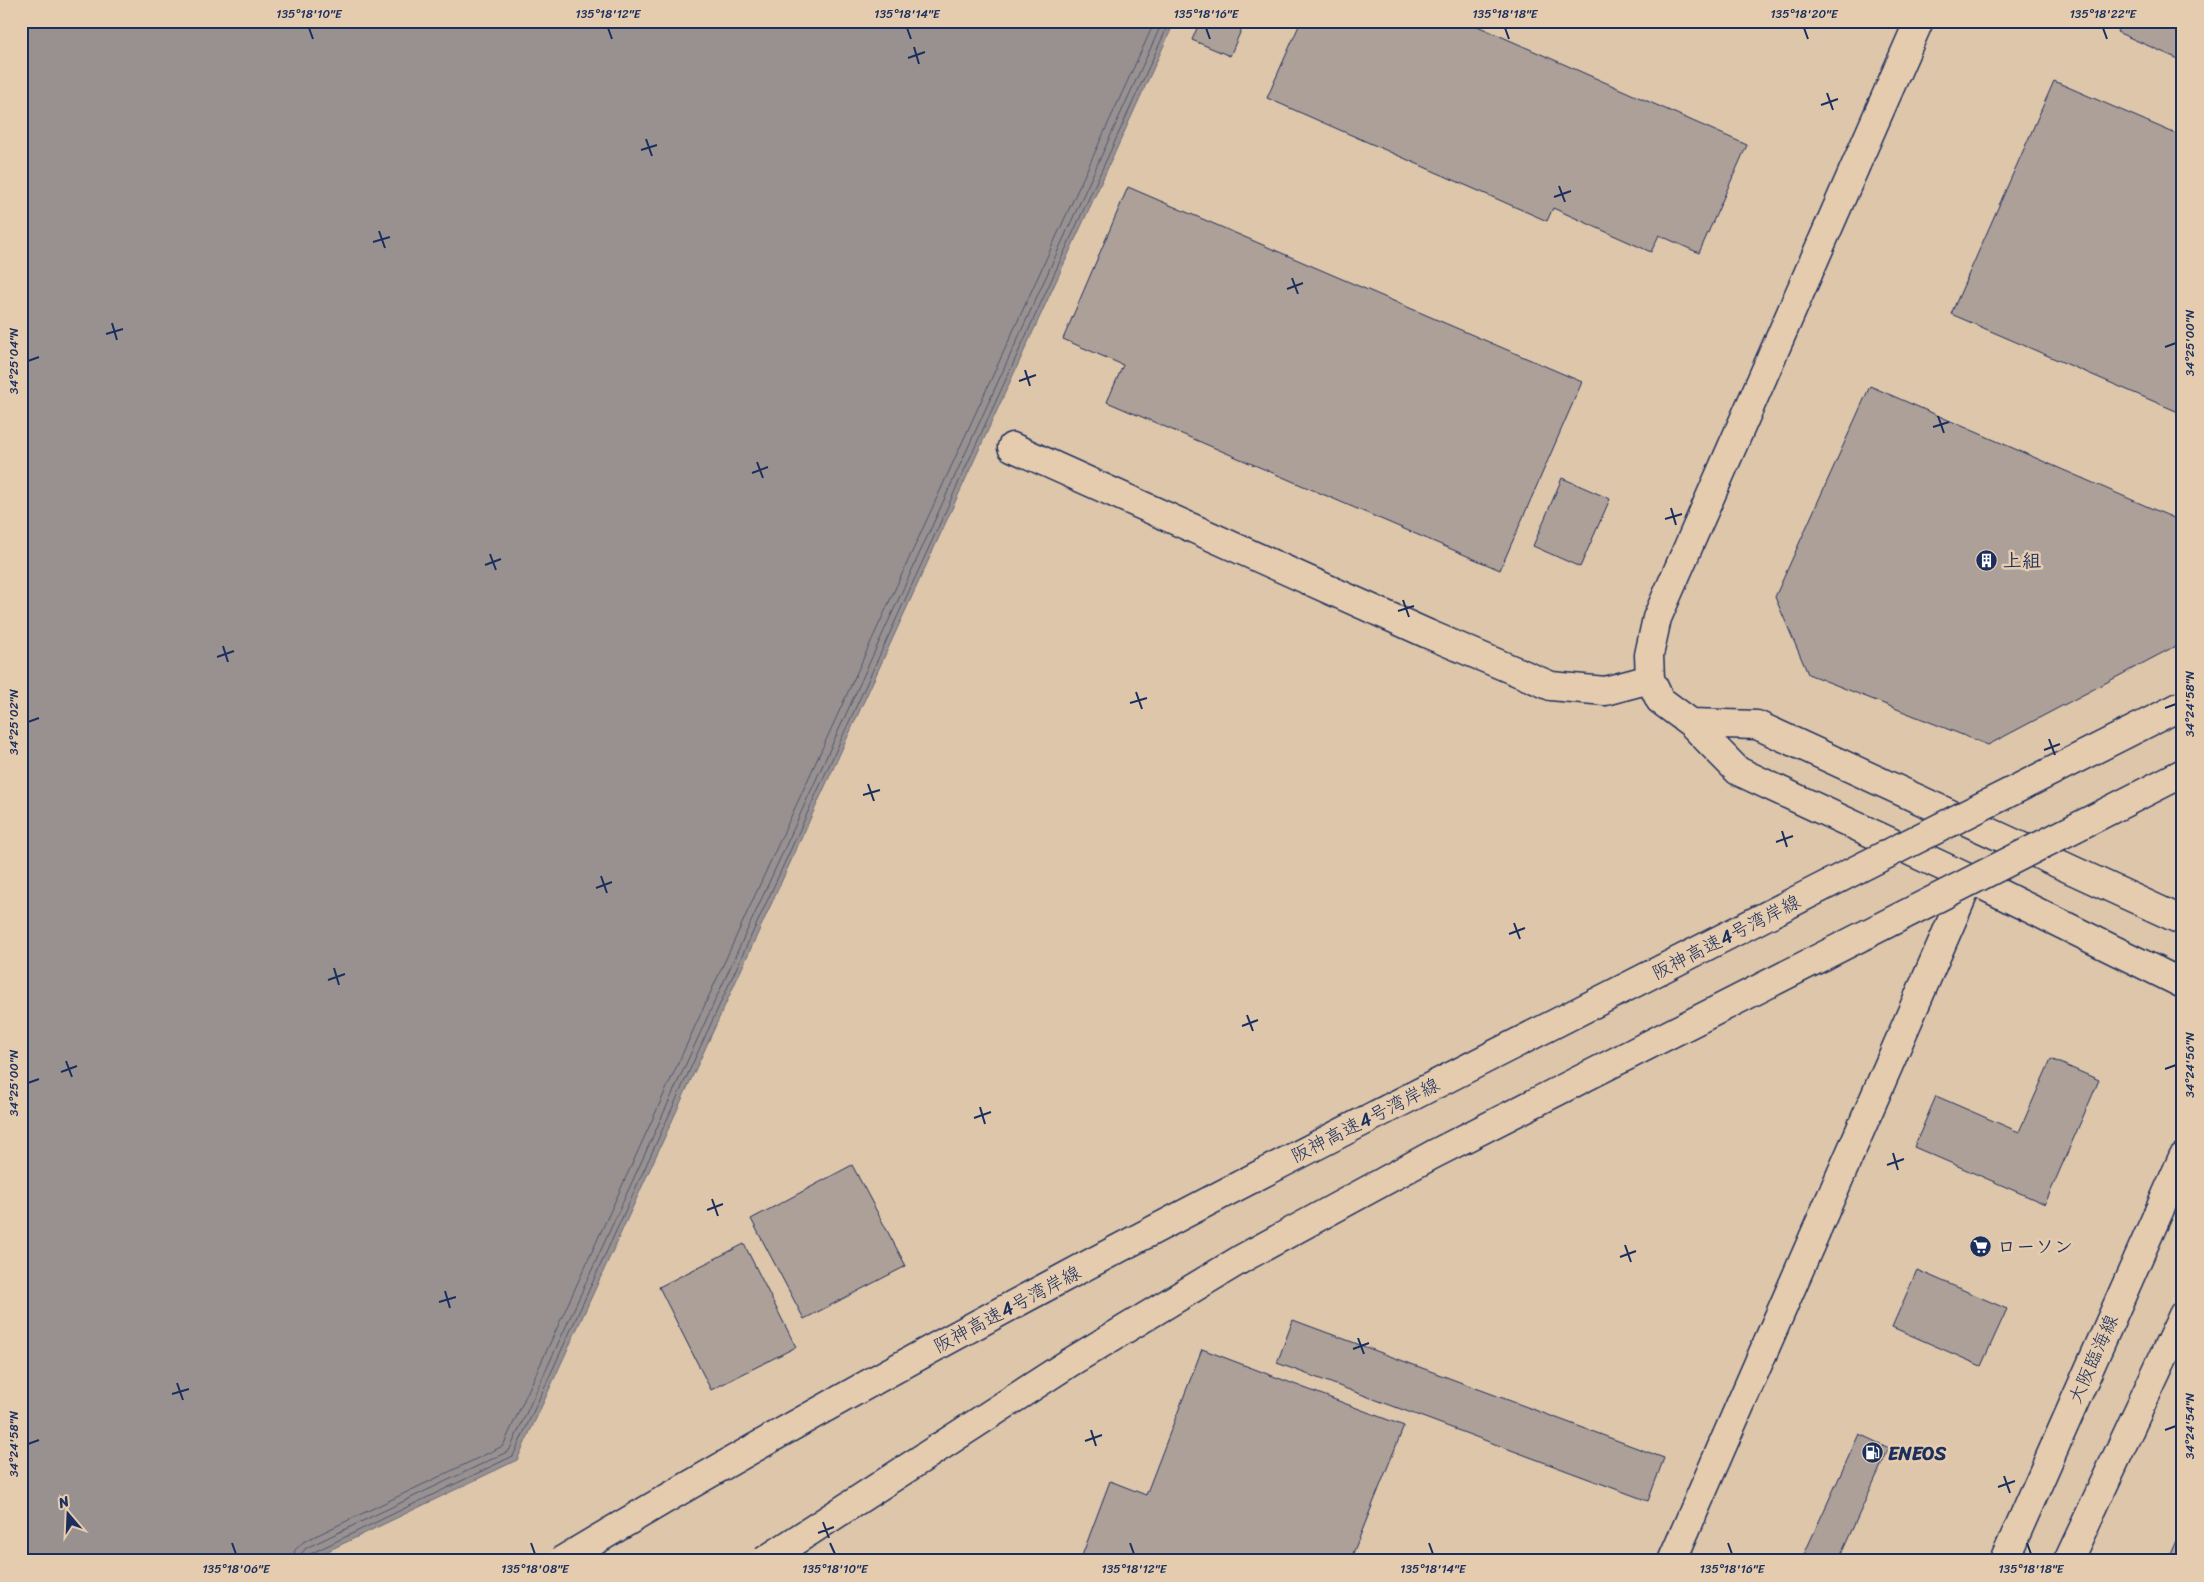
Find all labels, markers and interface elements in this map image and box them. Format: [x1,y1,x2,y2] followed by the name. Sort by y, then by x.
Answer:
[276,3,343,25] text: 135°18'10"E
[576,3,642,25] text: 135°18'12"E
[874,3,941,25] text: 135°18'14"E
[1174,3,1240,25] text: 135°18'16"E
[1472,3,1539,25] text: 135°18'18"E
[1770,3,1839,25] text: 135°18'20"E
[2070,3,2138,25] text: 135°18'22"E
[2179,309,2201,376] text: 34°25'00"N
[3,327,25,394] text: 34°25'04"N
[2003,544,2041,577] place label: 上組
[1975,548,1999,572] building icon: 上組
[2179,670,2201,737] text: 34°24'58"N
[3,688,25,755] text: 34°25'02"N
[1645,885,1807,989] street label: 阪神高速4号湾岸線
[2179,1032,2201,1098] text: 34°24'56"N
[3,1049,25,1116] text: 34°25'00"N
[1284,1068,1446,1172] street label: 阪神高速4号湾岸線
[1997,1230,2073,1263] place label: ローソン
[1969,1234,1993,1258] supermarket icon: ローソン
[927,1256,1087,1362] street label: 阪神高速4号湾岸線
[2059,1309,2127,1409] street label: 大阪臨海線
[2179,1392,2201,1459] text: 34°24'54"N
[3,1410,25,1477] text: 34°24'58"N
[1888,1437,1947,1470] place label: ENEOS
[1860,1441,1884,1465] fuel station icon: ENEOS
[54,1489,73,1516] text: N
[42,1490,92,1540] north arrow
[202,1558,271,1580] text: 135°18'06"E
[501,1558,570,1580] text: 135°18'08"E
[802,1558,869,1580] text: 135°18'10"E
[1102,1558,1168,1580] text: 135°18'12"E
[1400,1558,1467,1580] text: 135°18'14"E
[1700,1558,1766,1580] text: 135°18'16"E
[1998,1558,2065,1580] text: 135°18'18"E

